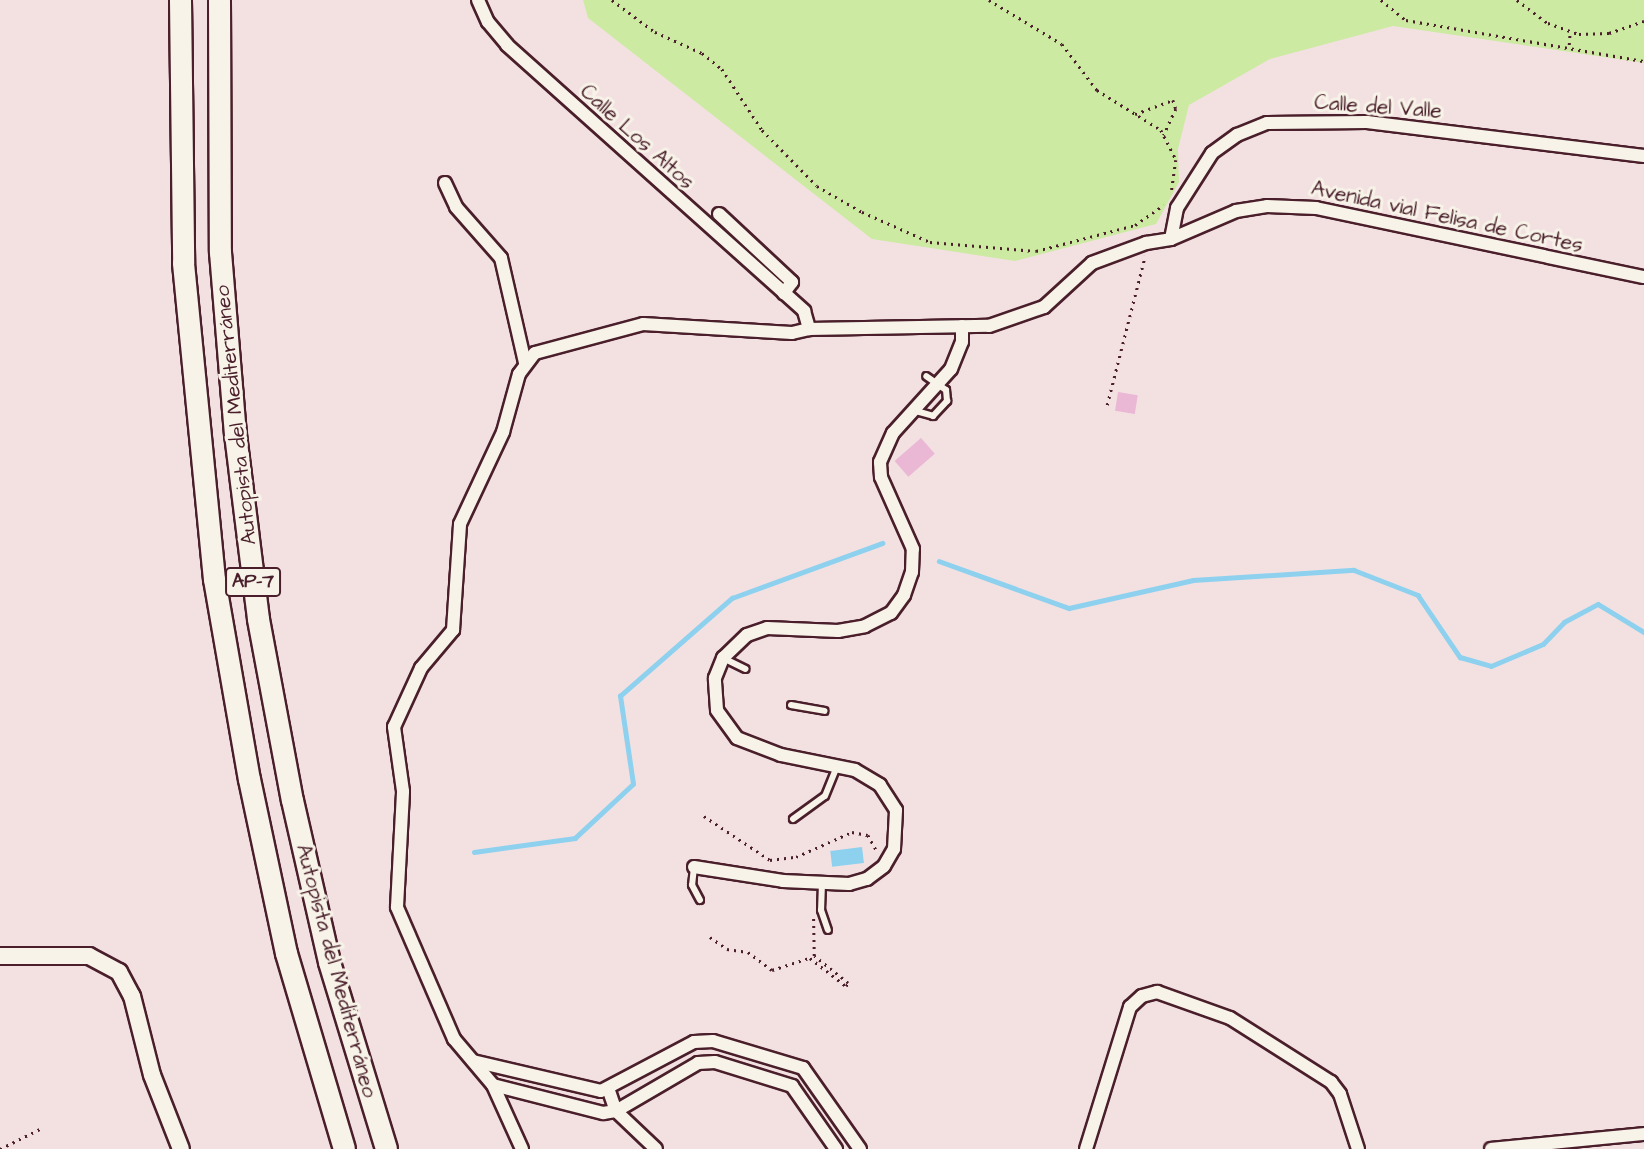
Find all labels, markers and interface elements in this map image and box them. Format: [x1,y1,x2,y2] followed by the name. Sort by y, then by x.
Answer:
[575,79,699,195] street label: Calle Los Altos
[1313,90,1443,124] street label: Calle del Valle
[1309,176,1585,258] street label: Avenida vial Felisa de Cortes
[210,284,262,546] street label: Autopista del Mediterráneo
[225,566,281,597] road number: AP-7
[290,842,382,1100] street label: Autopista del Mediterráneo

